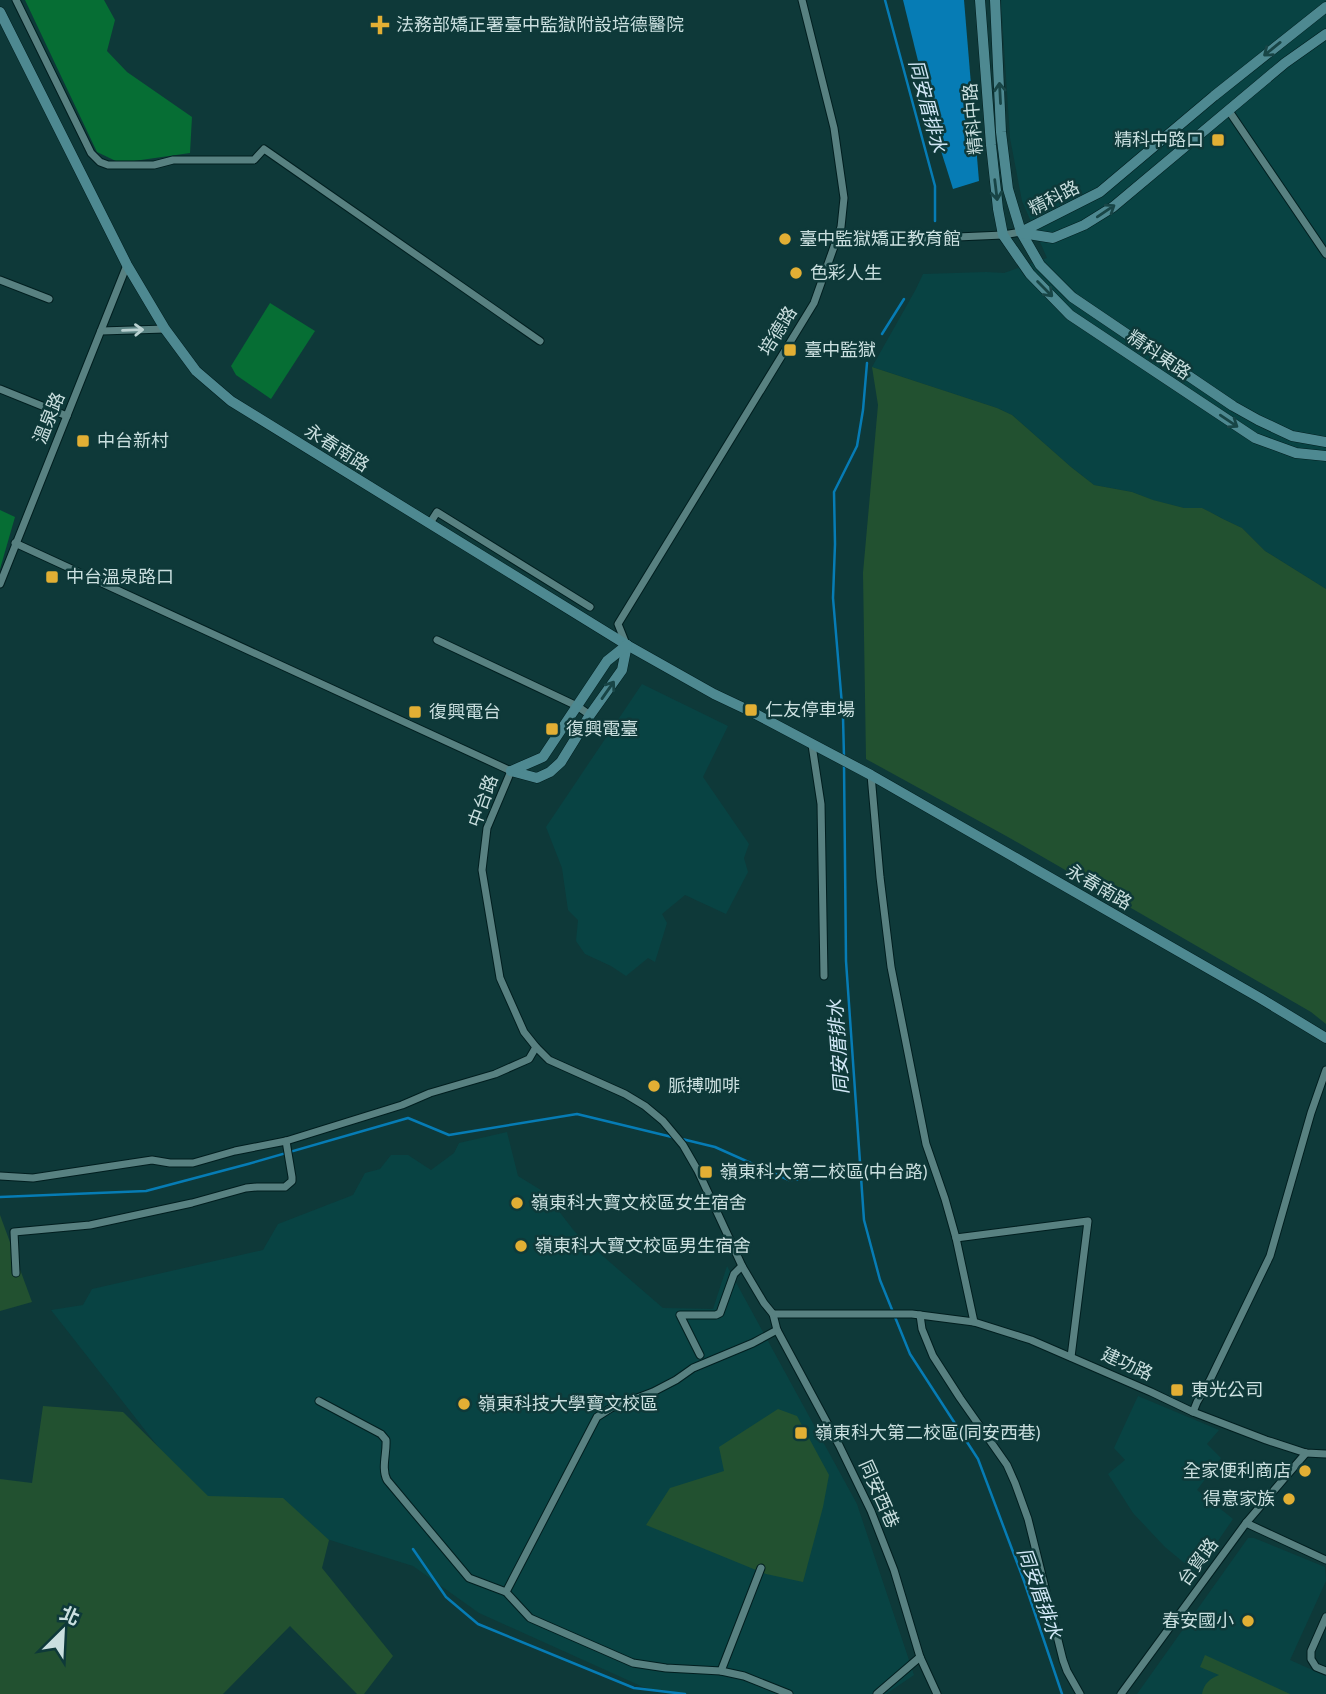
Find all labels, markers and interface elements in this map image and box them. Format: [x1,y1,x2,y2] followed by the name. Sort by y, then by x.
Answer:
[396,13,684,35] place label: 法務部矯正署臺中監獄附設培德醫院
[370,15,390,35] marker: 法務部矯正署臺中監獄附設培德醫院
[1264,42,1282,57] one-way arrow
[905,57,952,156] water label: 同安厝排水
[958,82,986,156] street label: 精科中路
[993,82,1006,105] one-way arrow
[1114,128,1204,150] place label: 精科中路口
[1210,132,1226,148] marker: 精科中路口
[1024,175,1083,219] street label: 精科路
[989,178,1002,201] one-way arrow
[1096,203,1115,218] one-way arrow
[799,227,961,249] place label: 臺中監獄矯正教育館
[777,231,793,247] marker: 臺中監獄矯正教育館
[810,261,882,283] place label: 色彩人生
[788,265,804,281] marker: 色彩人生
[1036,280,1053,297] one-way arrow
[754,302,801,359] street label: 培德路
[121,324,144,337] one-way arrow
[1124,325,1196,383] street label: 精科東路
[804,338,876,360] place label: 臺中監獄
[782,342,798,358] marker: 臺中監獄
[28,388,68,447] street label: 溫泉路
[1219,414,1238,428] one-way arrow
[301,419,374,476] street label: 永春南路
[97,429,169,451] place label: 中台新村
[75,433,91,449] marker: 中台新村
[66,565,174,587] place label: 中台溫泉路口
[44,569,60,585] marker: 中台溫泉路口
[601,681,615,700] one-way arrow
[765,698,855,720] place label: 仁友停車場
[429,700,501,722] place label: 復興電台
[743,702,759,718] marker: 仁友停車場
[407,704,423,720] marker: 復興電台
[566,717,638,739] place label: 復興電臺
[544,721,560,737] marker: 復興電臺
[462,772,502,830] street label: 中台路
[1063,859,1136,914] street label: 永春南路
[823,998,852,1095] water label: 同安厝排水
[668,1074,740,1096] place label: 脈搏咖啡
[646,1078,662,1094] marker: 脈搏咖啡
[720,1160,928,1182] place label: 嶺東科大第二校區(中台路)
[698,1164,714,1180] marker: 嶺東科大第二校區(中台路)
[531,1191,747,1213] place label: 嶺東科大寶文校區女生宿舍
[509,1195,525,1211] marker: 嶺東科大寶文校區女生宿舍
[535,1234,751,1256] place label: 嶺東科大寶文校區男生宿舍
[513,1238,529,1254] marker: 嶺東科大寶文校區男生宿舍
[1098,1342,1157,1384] street label: 建功路
[1191,1378,1263,1400] place label: 東光公司
[1169,1382,1185,1398] marker: 東光公司
[478,1392,658,1414] place label: 嶺東科技大學寶文校區
[456,1396,472,1412] marker: 嶺東科技大學寶文校區
[815,1421,1041,1443] place label: 嶺東科大第二校區(同安西巷)
[793,1425,809,1441] marker: 嶺東科大第二校區(同安西巷)
[855,1456,905,1531] street label: 同安西巷
[1183,1459,1291,1481] place label: 全家便利商店
[1297,1463,1313,1479] marker: 全家便利商店
[1203,1487,1275,1509] place label: 得意家族
[1281,1491,1297,1507] marker: 得意家族
[1172,1533,1222,1590] street label: 台貿路
[1013,1544,1068,1642] water label: 同安厝排水
[28,1596,98,1666] north arrow
[57,1601,83,1629] text: 北
[1162,1609,1234,1631] place label: 春安國小
[1240,1613,1256,1629] marker: 春安國小

